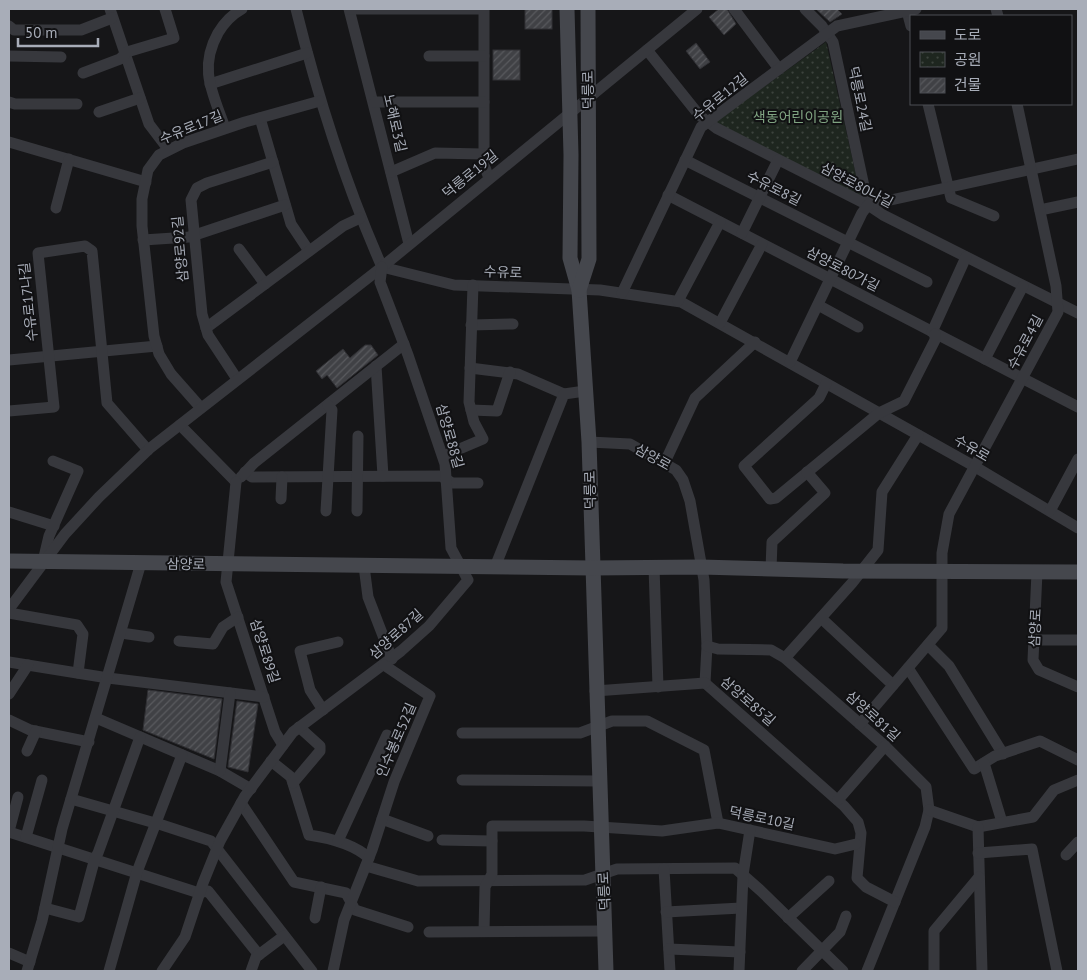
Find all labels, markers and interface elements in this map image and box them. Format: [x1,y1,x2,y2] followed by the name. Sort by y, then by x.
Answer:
[18,15,98,47] scale bar
[910,15,1072,105] legend
[25,23,58,42] text: 50 m
[954,25,982,44] text: 도로
[954,50,982,69] text: 공원
[844,64,876,134] street label: 덕릉로24길
[688,69,752,125] street label: 수유로12길
[579,70,597,109] street label: 덕릉로
[954,75,982,94] text: 건물
[380,92,410,154] street label: 노해로3길
[157,106,225,148] street label: 수유로17길
[753,108,843,126] park label: 색동어린이공원
[438,146,502,202] street label: 덕릉로19길
[818,158,896,212] street label: 삼양로80나길
[744,167,804,209] street label: 수유로8길
[168,215,192,283] street label: 삼양로92길
[803,243,883,295] street label: 삼양로80가길
[15,261,41,343] street label: 수유로17나길
[483,262,523,282] street label: 수유로
[1003,312,1047,372] street label: 수유로4길
[432,401,468,471] street label: 삼양로88길
[951,431,993,466] street label: 수유로
[632,440,674,474] street label: 삼양로
[581,470,599,509] street label: 덕릉로
[167,555,206,573] street label: 삼양로
[365,605,427,663] street label: 삼양로87길
[1025,608,1045,648] street label: 삼양로
[246,616,284,686] street label: 삼양로89길
[717,672,779,730] street label: 삼양로85길
[842,687,904,745] street label: 삼양로81길
[372,700,420,780] street label: 인수봉로52길
[727,802,797,834] street label: 덕릉로10길
[594,871,614,911] street label: 덕릉로

